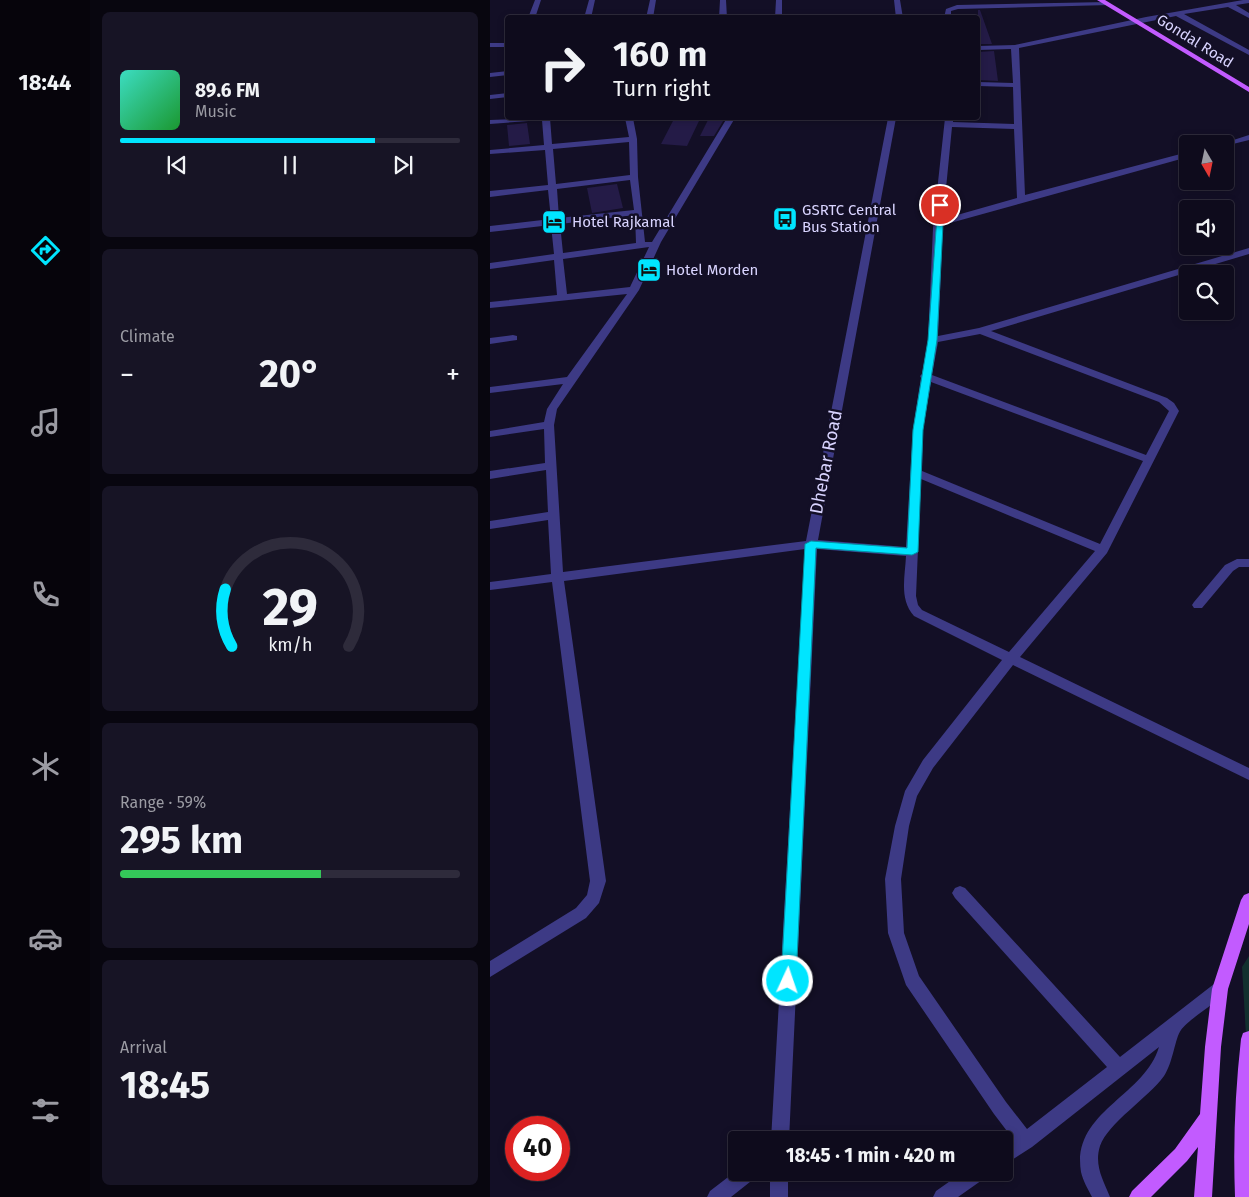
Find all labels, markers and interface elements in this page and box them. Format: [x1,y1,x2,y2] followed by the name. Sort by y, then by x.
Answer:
[1153,10,1237,72] street label: Gondal Road
[613,33,707,75] text: 160 m
[530,35,595,100] icon: right
[18,69,72,96] text: 18:44
[613,75,710,102] text: Turn right
[195,79,260,102] text: 89.6 FM
[195,102,236,121] text: Music
[1179,135,1234,190] north arrow
[1179,135,1234,320] map controls
[163,151,191,179] icon: previous
[276,151,304,179] icon: pause
[389,151,417,179] icon: next
[919,184,961,226] pin
[926,191,954,219] icon: arrive
[1179,200,1234,255] button: sound
[802,201,897,236] place label: GSRTC Central Bus Station
[772,206,798,232] bus stop icon: GSRTC Central Bus Station
[541,209,567,235] hotel icon: Hotel Rajkamal
[572,213,675,231] place label: Hotel Rajkamal
[28,233,63,268] icon: directions
[636,257,662,283] hotel icon: Hotel Morden
[666,261,758,279] place label: Hotel Morden
[1179,265,1234,320] button: search
[120,327,175,346] text: Climate
[259,351,321,397] text: 20°
[120,358,134,391] text: −
[446,358,460,391] text: +
[28,405,63,440] icon: music
[805,408,847,516] street label: Dhebar Road
[262,576,318,639] text: 29
[28,577,63,612] icon: phone
[268,634,312,656] text: km/h
[28,749,63,784] icon: climate
[120,793,206,812] text: Range · 59%
[120,817,243,863] text: 295 km
[28,921,63,956] icon: car
[761,954,813,1006] position arrow
[120,1038,167,1057] text: Arrival
[120,1062,210,1108] text: 18:45
[28,1093,63,1128] icon: filters
[505,1116,570,1181] speed limit sign: 40
[786,1144,955,1167] text: 18:45 · 1 min · 420 m

